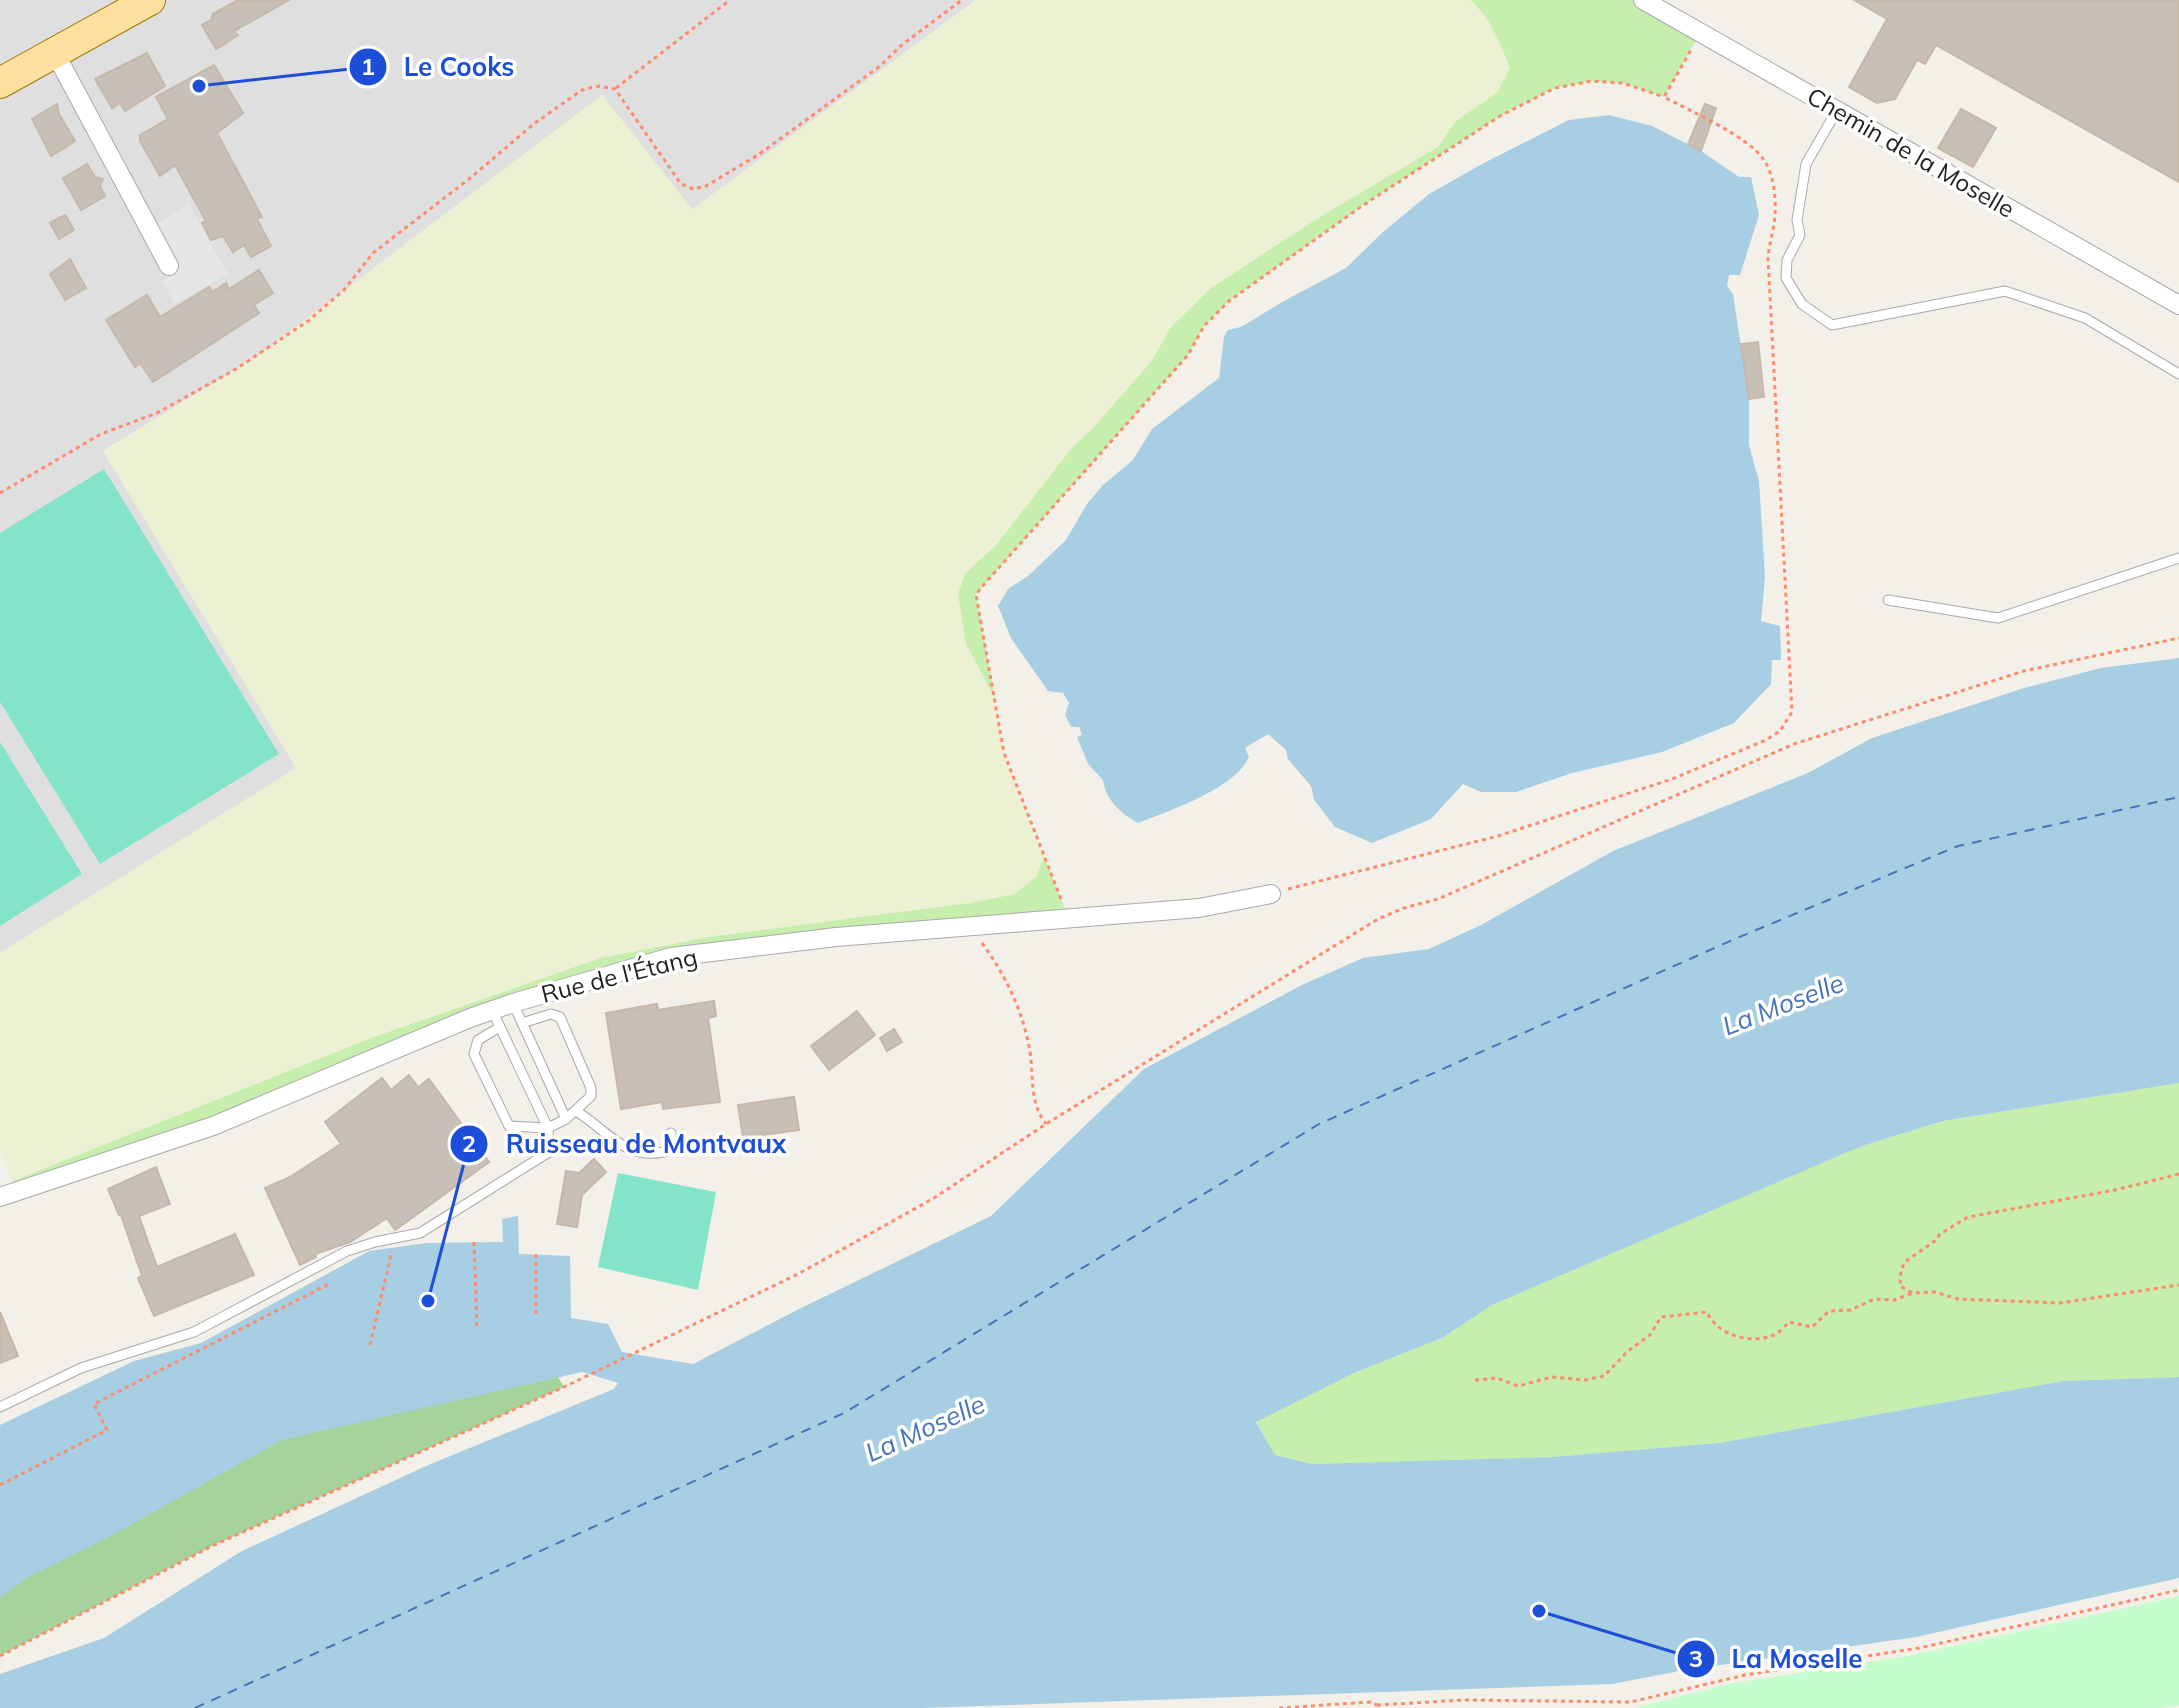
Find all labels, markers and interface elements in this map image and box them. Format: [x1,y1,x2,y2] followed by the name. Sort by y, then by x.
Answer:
[348,42,530,92] callout: Le Cooks
[404,50,514,83] text: Le Cooks
[361,51,375,81] text: 1
[1802,80,2020,224] street label: Chemin de la Moselle
[538,941,700,1009] street label: Rue de l'Étang
[1718,966,1848,1042] water label: La Moselle
[449,1119,802,1169] callout: Ruisseau de Montvaux
[506,1127,787,1160] text: Ruisseau de Montvaux
[462,1128,476,1158] text: 2
[860,1387,990,1469] water label: La Moselle
[1676,1634,1879,1684] callout: La Moselle
[1732,1642,1862,1675] text: La Moselle
[1689,1643,1703,1673] text: 3

